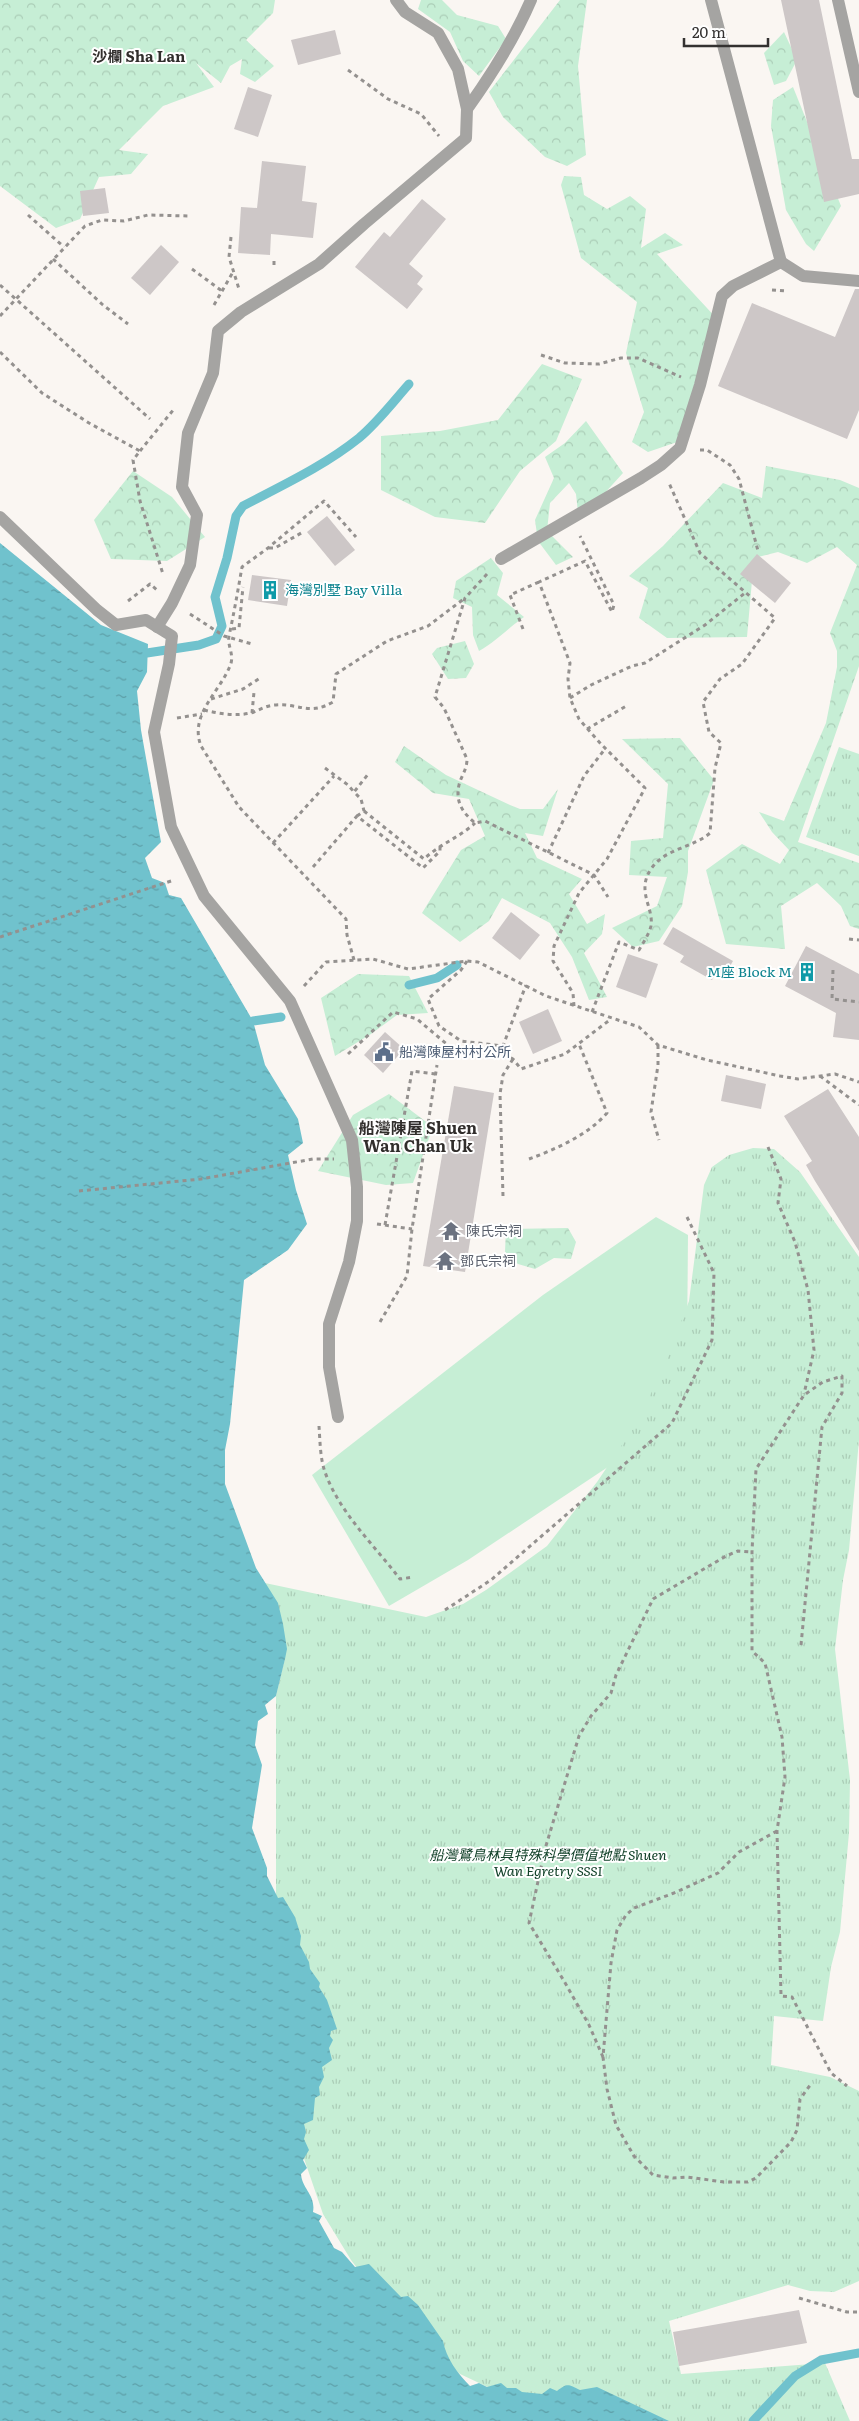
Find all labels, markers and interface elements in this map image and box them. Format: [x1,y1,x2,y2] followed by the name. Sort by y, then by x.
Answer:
[684,15,768,47] scale bar
[692,20,726,43] text: 20 m
[93,44,186,67] district label: 沙欄 Sha Lan
[259,579,281,601] building icon: 海灣別墅 Bay Villa
[285,579,403,599] place label: 海灣別墅 Bay Villa
[707,961,792,981] place label: M座 Block M
[796,961,818,983] building icon: M座 Block M
[373,1041,395,1063] public building icon: 船灣陳屋村村公所
[399,1041,511,1061] place label: 船灣陳屋村村公所
[359,1115,477,1157] district label: 船灣陳屋 Shuen Wan Chan Uk
[440,1220,462,1242] temple icon: 陳氏宗祠
[466,1220,522,1240] place label: 陳氏宗祠
[434,1250,456,1272] temple icon: 鄧氏宗祠
[460,1250,516,1270] place label: 鄧氏宗祠
[429,1844,667,1880] park label: 船灣鷺鳥林具特殊科學價值地點 Shuen Wan Egretry SSSI

